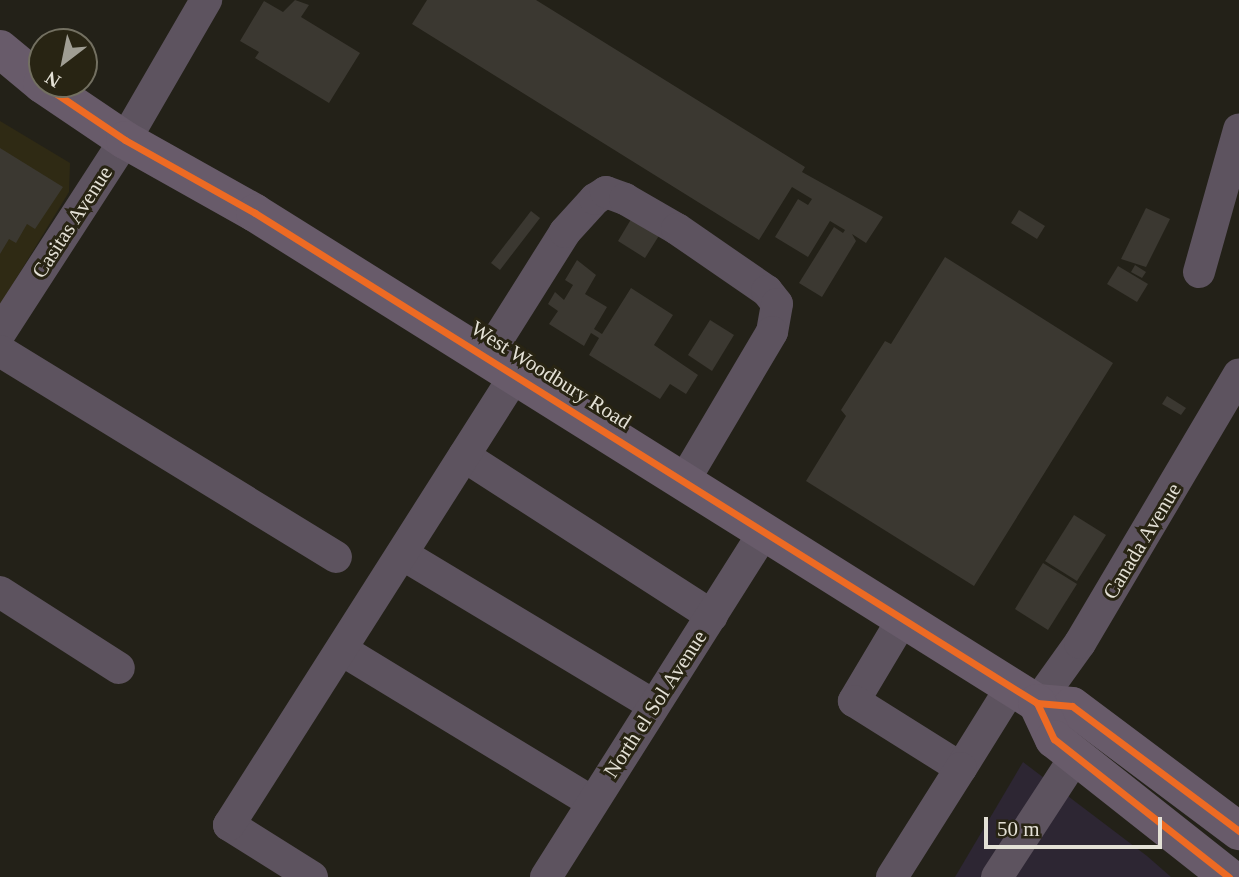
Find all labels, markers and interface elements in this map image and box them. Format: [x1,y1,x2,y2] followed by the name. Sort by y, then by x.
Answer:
[28,28,98,98] north arrow
[41,67,64,92] text: N
[26,161,118,283] street label: Casitas Avenue
[466,315,636,435] street label: West Woodbury Road
[1097,478,1187,604] street label: Canada Avenue
[598,625,712,783] street label: North el Sol Avenue
[987,804,1166,848] scale bar
[997,817,1040,841] text: 50 m

